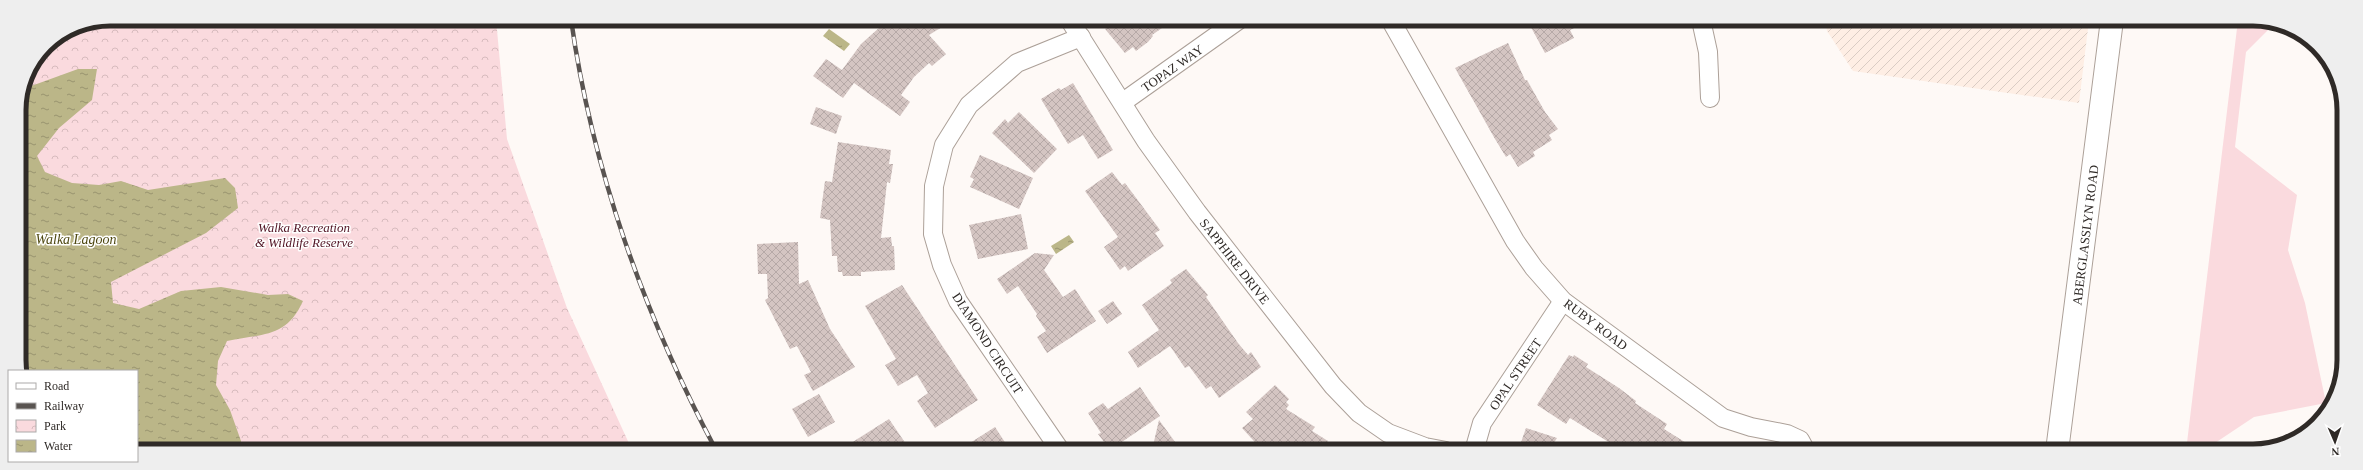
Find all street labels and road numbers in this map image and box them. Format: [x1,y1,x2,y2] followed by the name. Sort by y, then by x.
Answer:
[1139,41,1207,95] street label: TOPAZ WAY
[2069,164,2102,306] street label: ABERGLASSLYN ROAD
[1197,216,1273,307] street label: SAPPHIRE DRIVE
[949,290,1026,397] street label: DIAMOND CIRCUIT
[1561,296,1630,353] street label: RUBY ROAD
[1486,336,1545,413] street label: OPAL STREET

